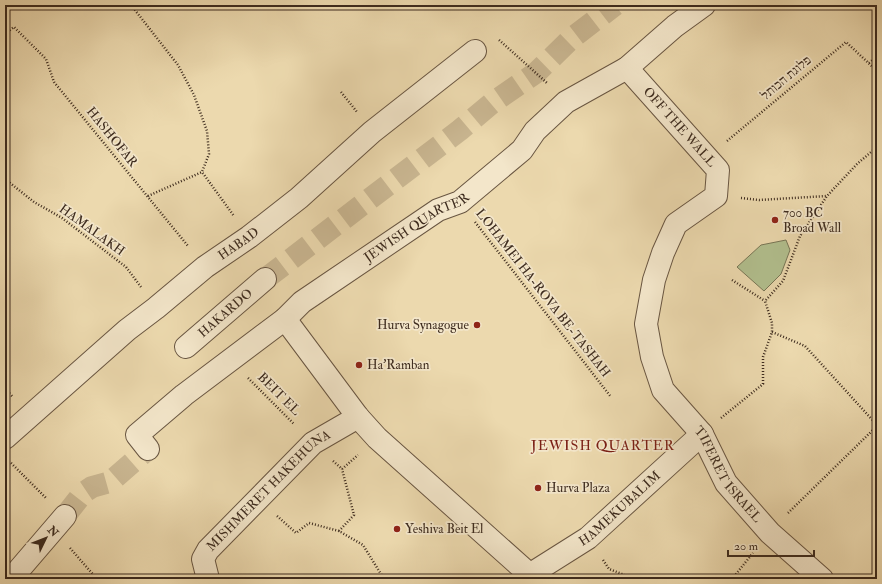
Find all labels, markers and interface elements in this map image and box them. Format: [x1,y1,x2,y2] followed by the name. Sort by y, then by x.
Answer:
[757,52,815,104] street label: פלוגת הכותל
[640,84,720,171] street label: OFF THE WALL
[83,104,141,171] street label: HASHOFAR
[360,189,473,266] street label: JEWISH QUARTER
[56,201,128,259] street label: HAMALAKH
[783,205,842,236] place label: 700 BC Broad Wall
[472,206,614,381] street label: LOHAMEI HA-ROVA BE-TASHAH
[770,215,780,225] marker: 700 BC Broad Wall
[215,224,262,264] street label: HABAD
[195,285,256,341] street label: HAKARDO
[377,317,470,334] place label: Hurva Synagogue
[472,320,482,330] marker: Hurva Synagogue
[367,357,430,373] place label: Ha'Ramban
[354,360,364,370] marker: Ha'Ramban
[254,369,304,419] street label: BEIT EL
[691,423,765,526] street label: TIFERET ISRAEL
[203,426,334,555] street label: MISHMERET HAKEHUNA
[530,437,675,454] district label: JEWISH QUARTER
[576,467,664,550] street label: HAMEKUBALIM
[546,480,610,496] place label: Hurva Plaza
[533,483,543,493] marker: Hurva Plaza
[26,518,66,558] north arrow
[405,521,484,537] place label: Yeshiva Beit El
[44,523,62,540] text: N
[392,524,402,534] marker: Yeshiva Beit El
[728,532,814,558] scale bar
[734,539,759,554] text: 20 m

